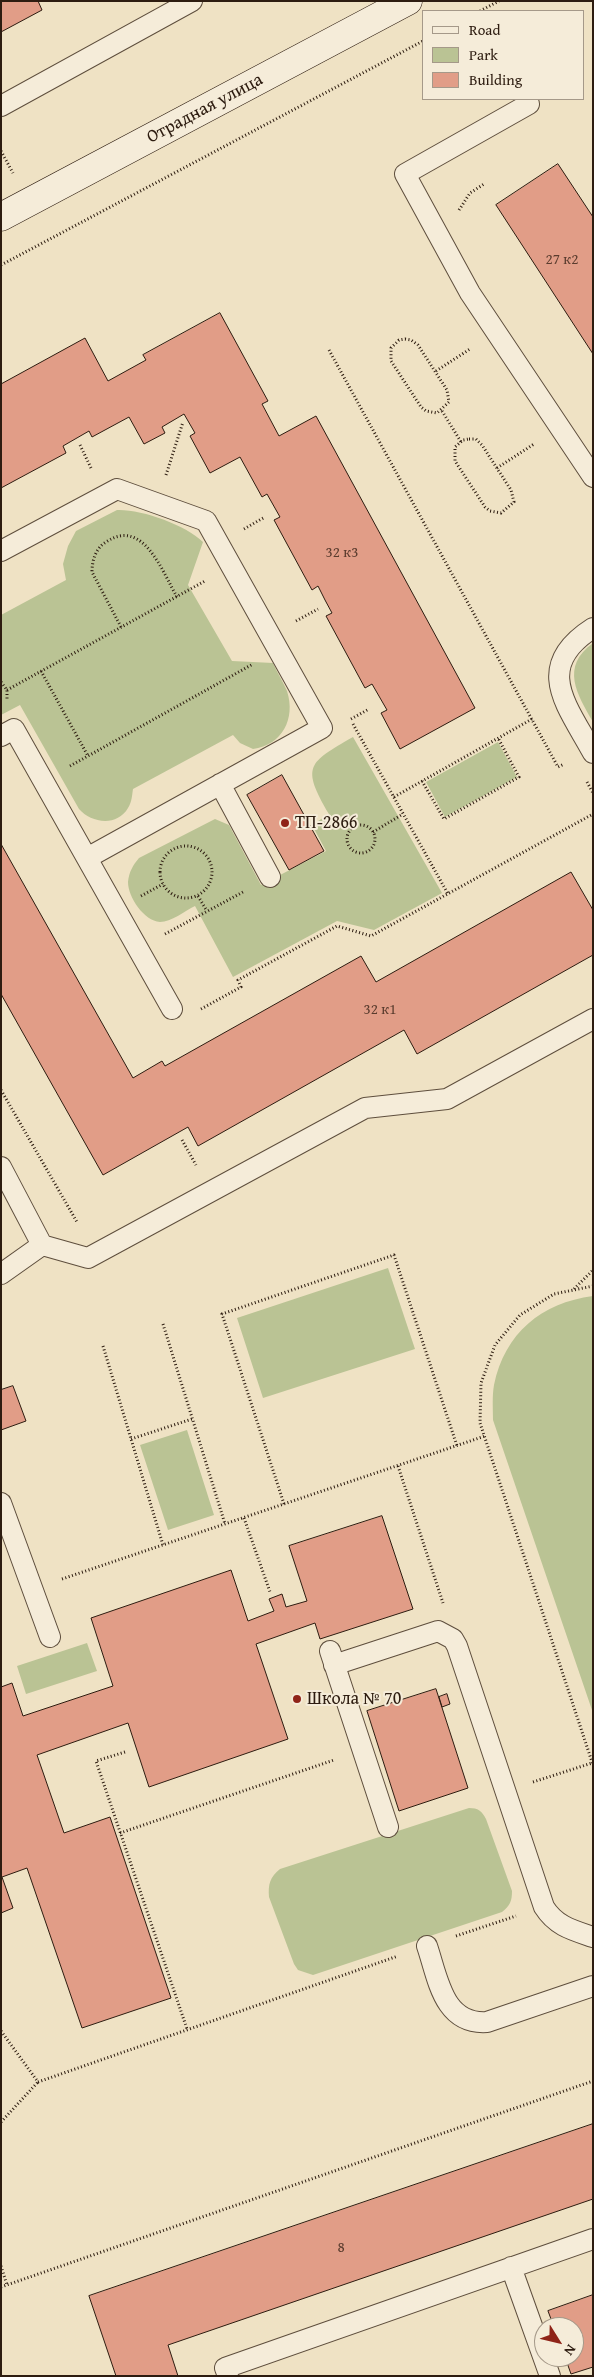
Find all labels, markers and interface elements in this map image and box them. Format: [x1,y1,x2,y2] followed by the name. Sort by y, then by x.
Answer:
[422,10,584,100] legend
[469,19,500,40] text: Road
[469,44,498,65] text: Park
[143,69,267,149] street label: Отрадная улица
[469,69,522,90] text: Building
[546,251,578,269] house number: 27 к2
[326,544,358,562] house number: 32 к3
[295,812,358,834] place label: ТП-2866
[279,817,291,829] marker: ТП-2866
[364,1001,396,1019] house number: 32 к1
[307,1688,401,1710] place label: Школа № 70
[291,1693,303,1705] marker: Школа № 70
[337,2239,345,2257] house number: 8
[534,2317,584,2367] north arrow
[559,2341,581,2360] text: N

